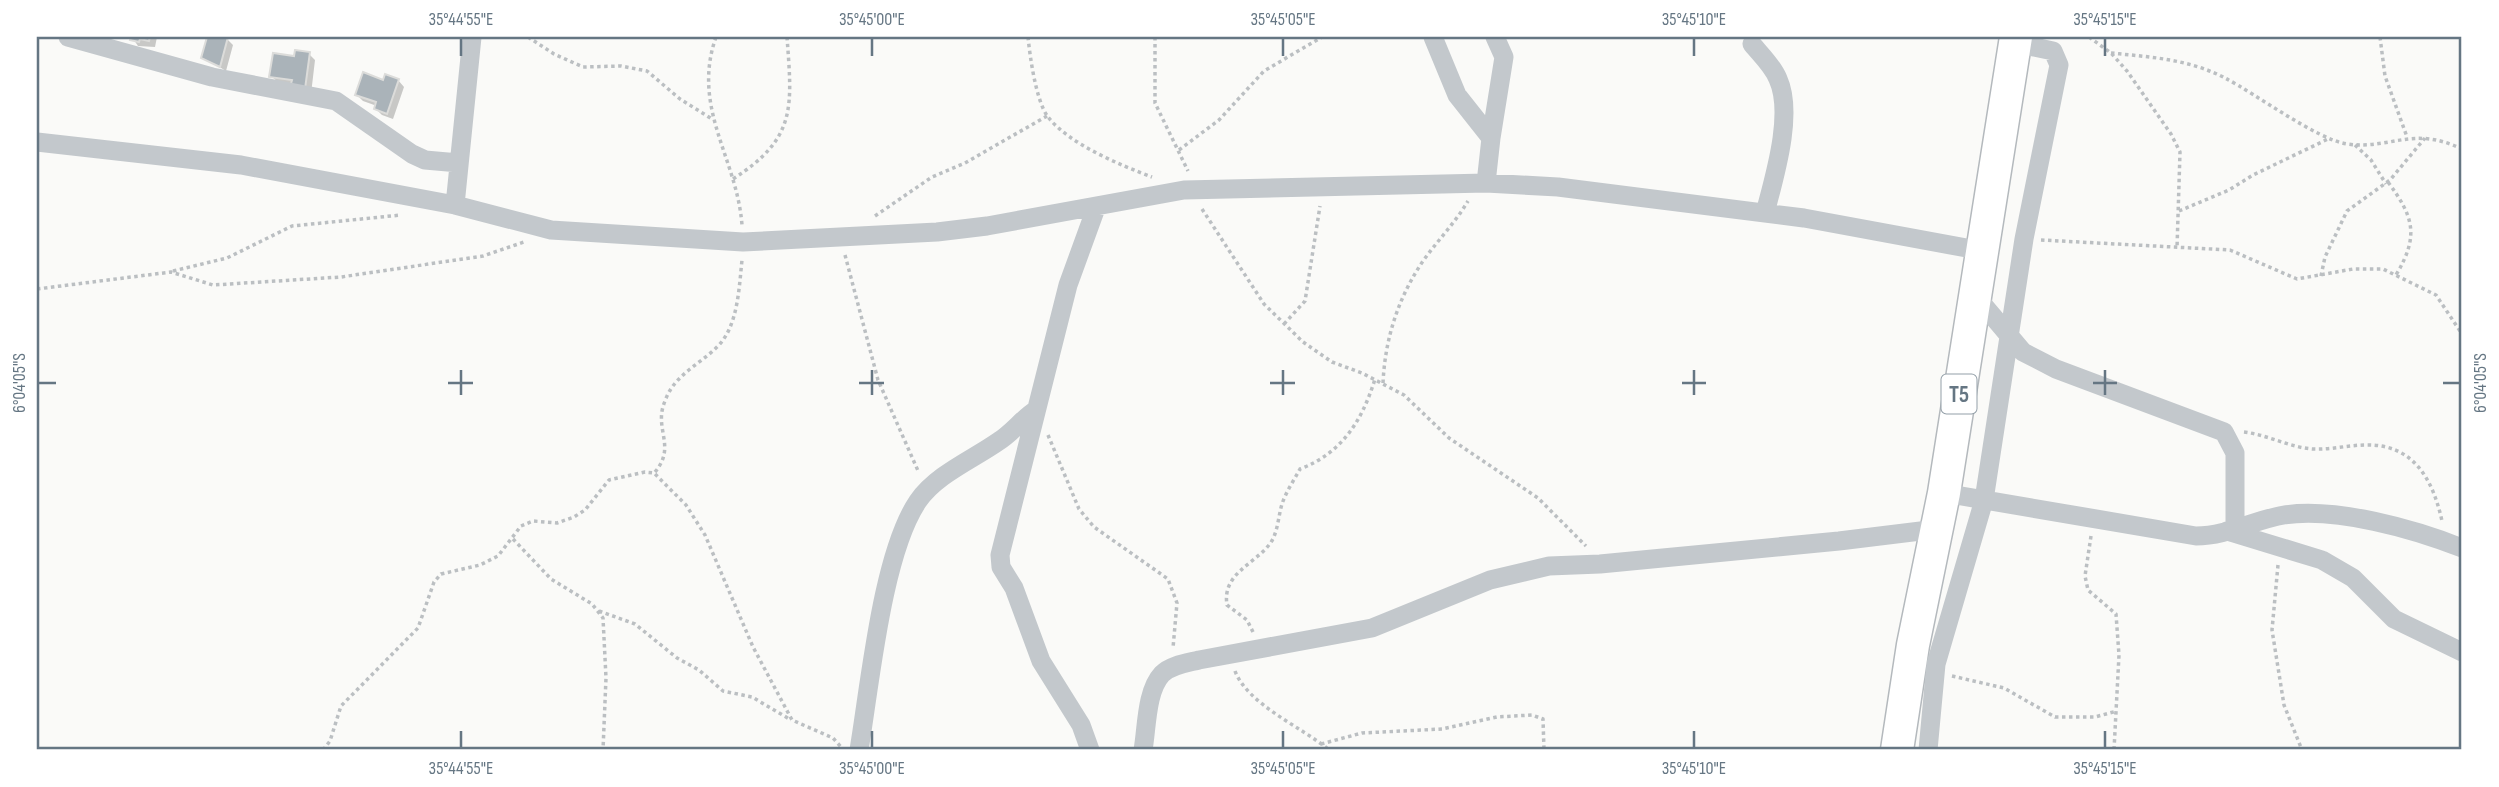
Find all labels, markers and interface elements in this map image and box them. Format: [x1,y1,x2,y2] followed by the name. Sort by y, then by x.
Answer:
[429,9,493,30] text: 35°44'55"E
[839,9,905,30] text: 35°45'00"E
[1250,9,1316,30] text: 35°45'05"E
[1662,9,1726,30] text: 35°45'10"E
[2073,9,2137,30] text: 35°45'15"E
[9,353,30,413] text: 6°04'05"S
[2470,353,2491,413] text: 6°04'05"S
[1941,374,1976,414] road number: T5
[429,758,493,779] text: 35°44'55"E
[839,758,905,779] text: 35°45'00"E
[1250,758,1316,779] text: 35°45'05"E
[1662,758,1726,779] text: 35°45'10"E
[2073,758,2137,779] text: 35°45'15"E

